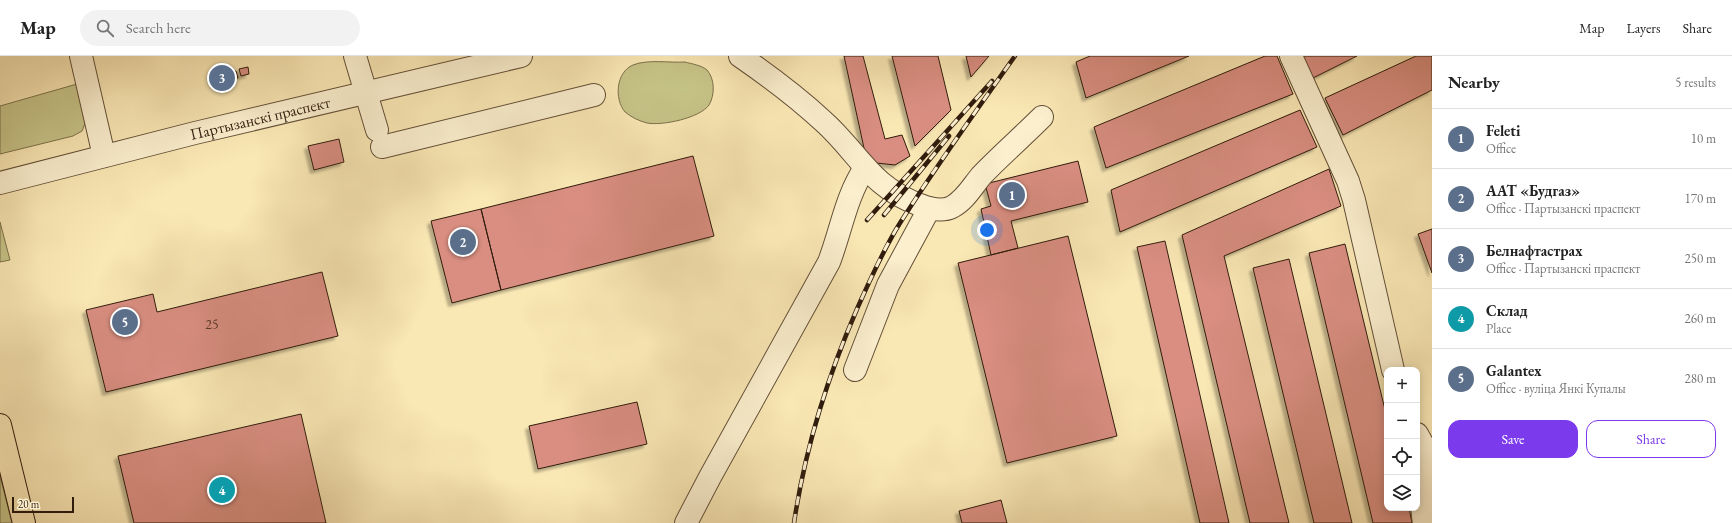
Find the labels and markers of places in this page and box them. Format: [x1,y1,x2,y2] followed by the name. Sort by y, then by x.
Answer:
[209,63,235,93] pin: 3
[999,180,1025,210] pin: 1
[450,227,476,257] pin: 2
[112,307,138,337] pin: 5
[209,475,235,505] pin: 4

